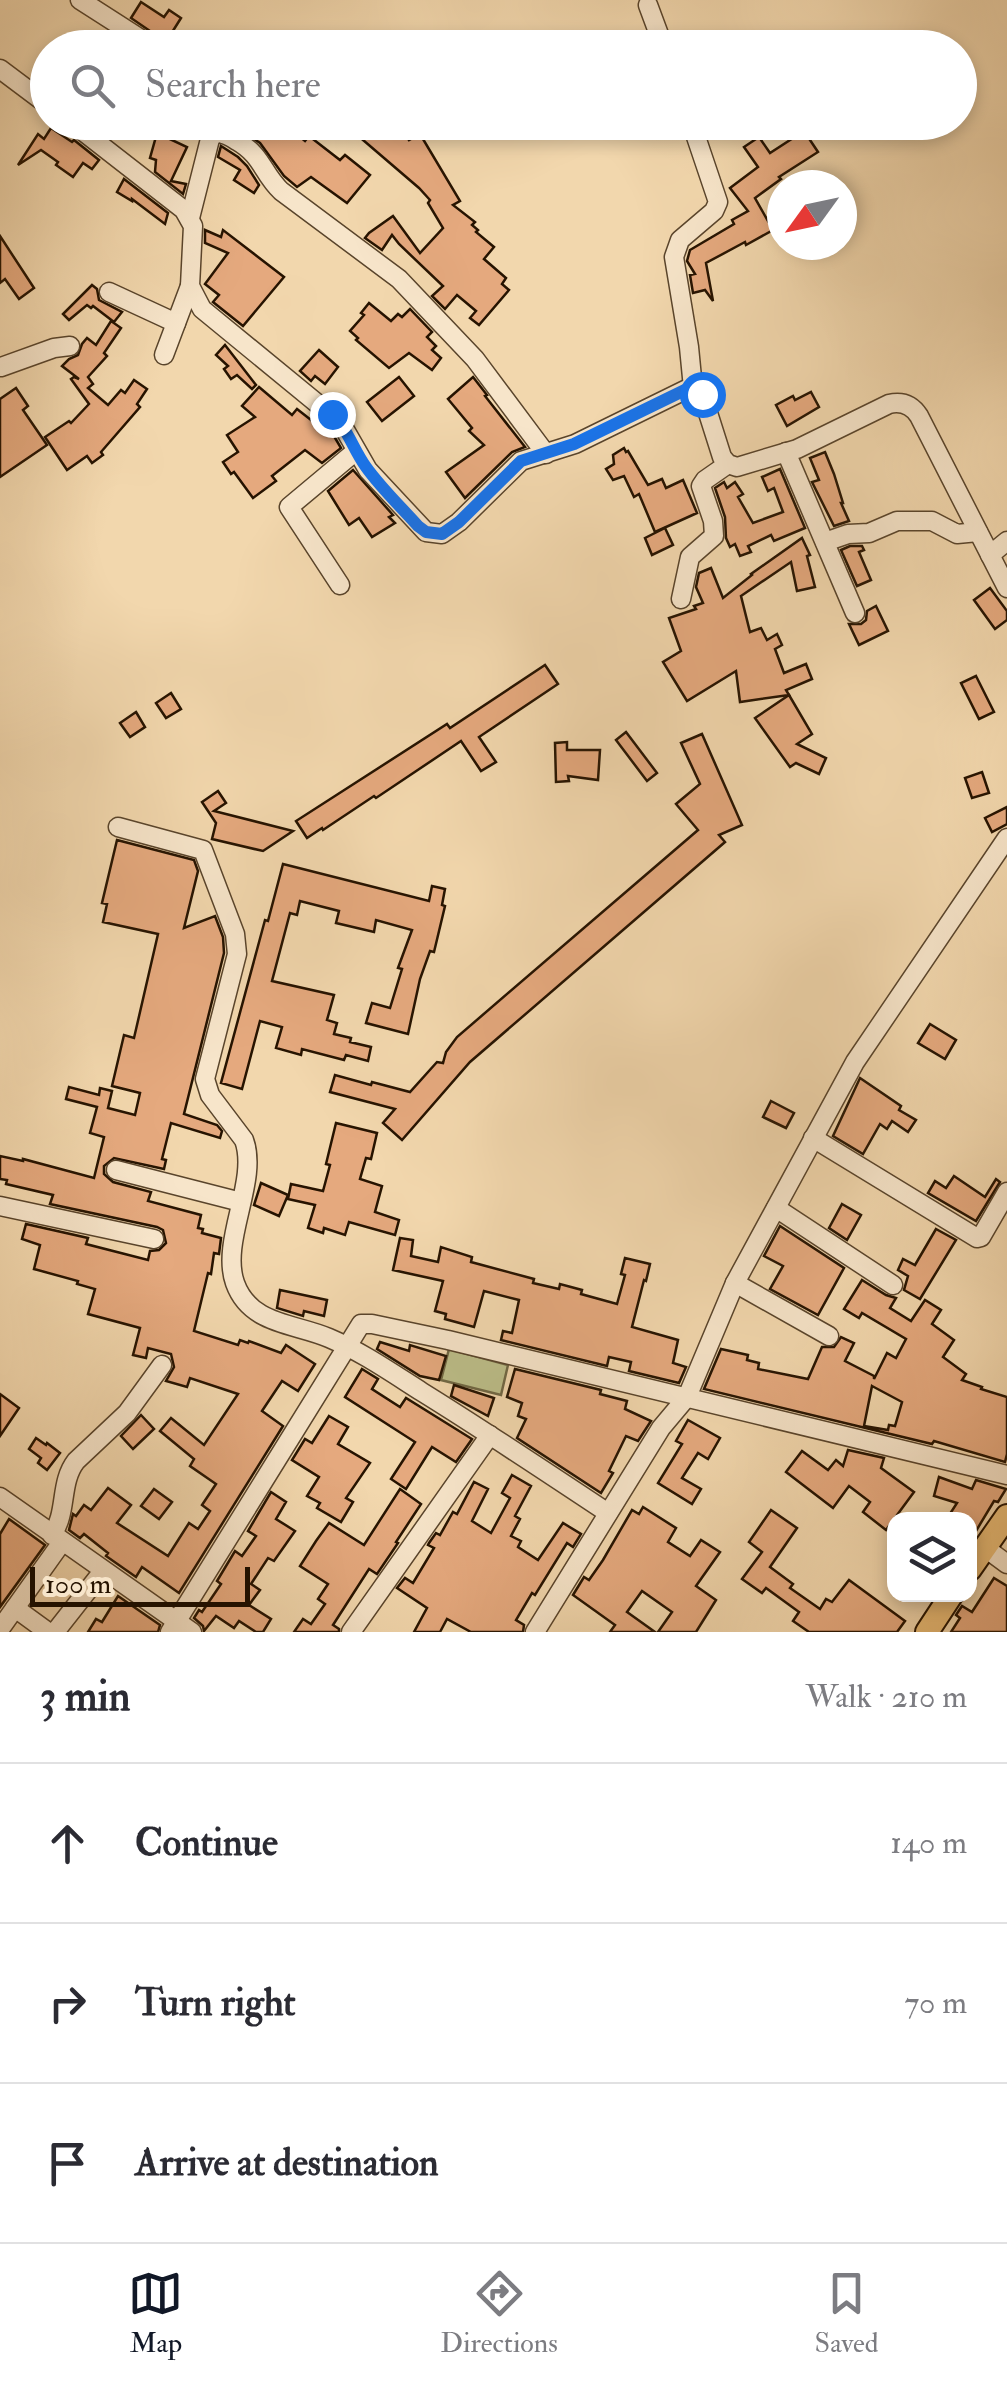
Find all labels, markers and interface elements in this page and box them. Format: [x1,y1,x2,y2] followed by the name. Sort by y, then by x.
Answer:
[30,30,977,140] search box
[65,58,120,113] icon: search
[145,61,321,109] text: Search here
[767,170,857,260] north arrow
[680,372,726,418] route start
[310,392,356,438] route end
[887,1512,977,1602] map controls
[887,1512,977,1602] button: layers
[30,1562,250,1606] scale bar
[45,1567,111,1602] text: 100 m
[40,1671,130,1723] text: 3 min
[805,1677,967,1717] text: Walk · 210 m
[40,1816,95,1871] icon: ahead
[135,1819,278,1867] text: Continue
[890,1823,967,1863] text: 140 m
[40,1976,95,2031] icon: right
[135,1979,296,2027] text: Turn right
[904,1983,967,2023] text: 70 m
[40,2136,95,2191] icon: arrive
[135,2139,439,2187] text: Arrive at destination
[128,2266,183,2361] tab: Map
[440,2266,558,2361] tab: Directions
[815,2266,879,2361] tab: Saved

